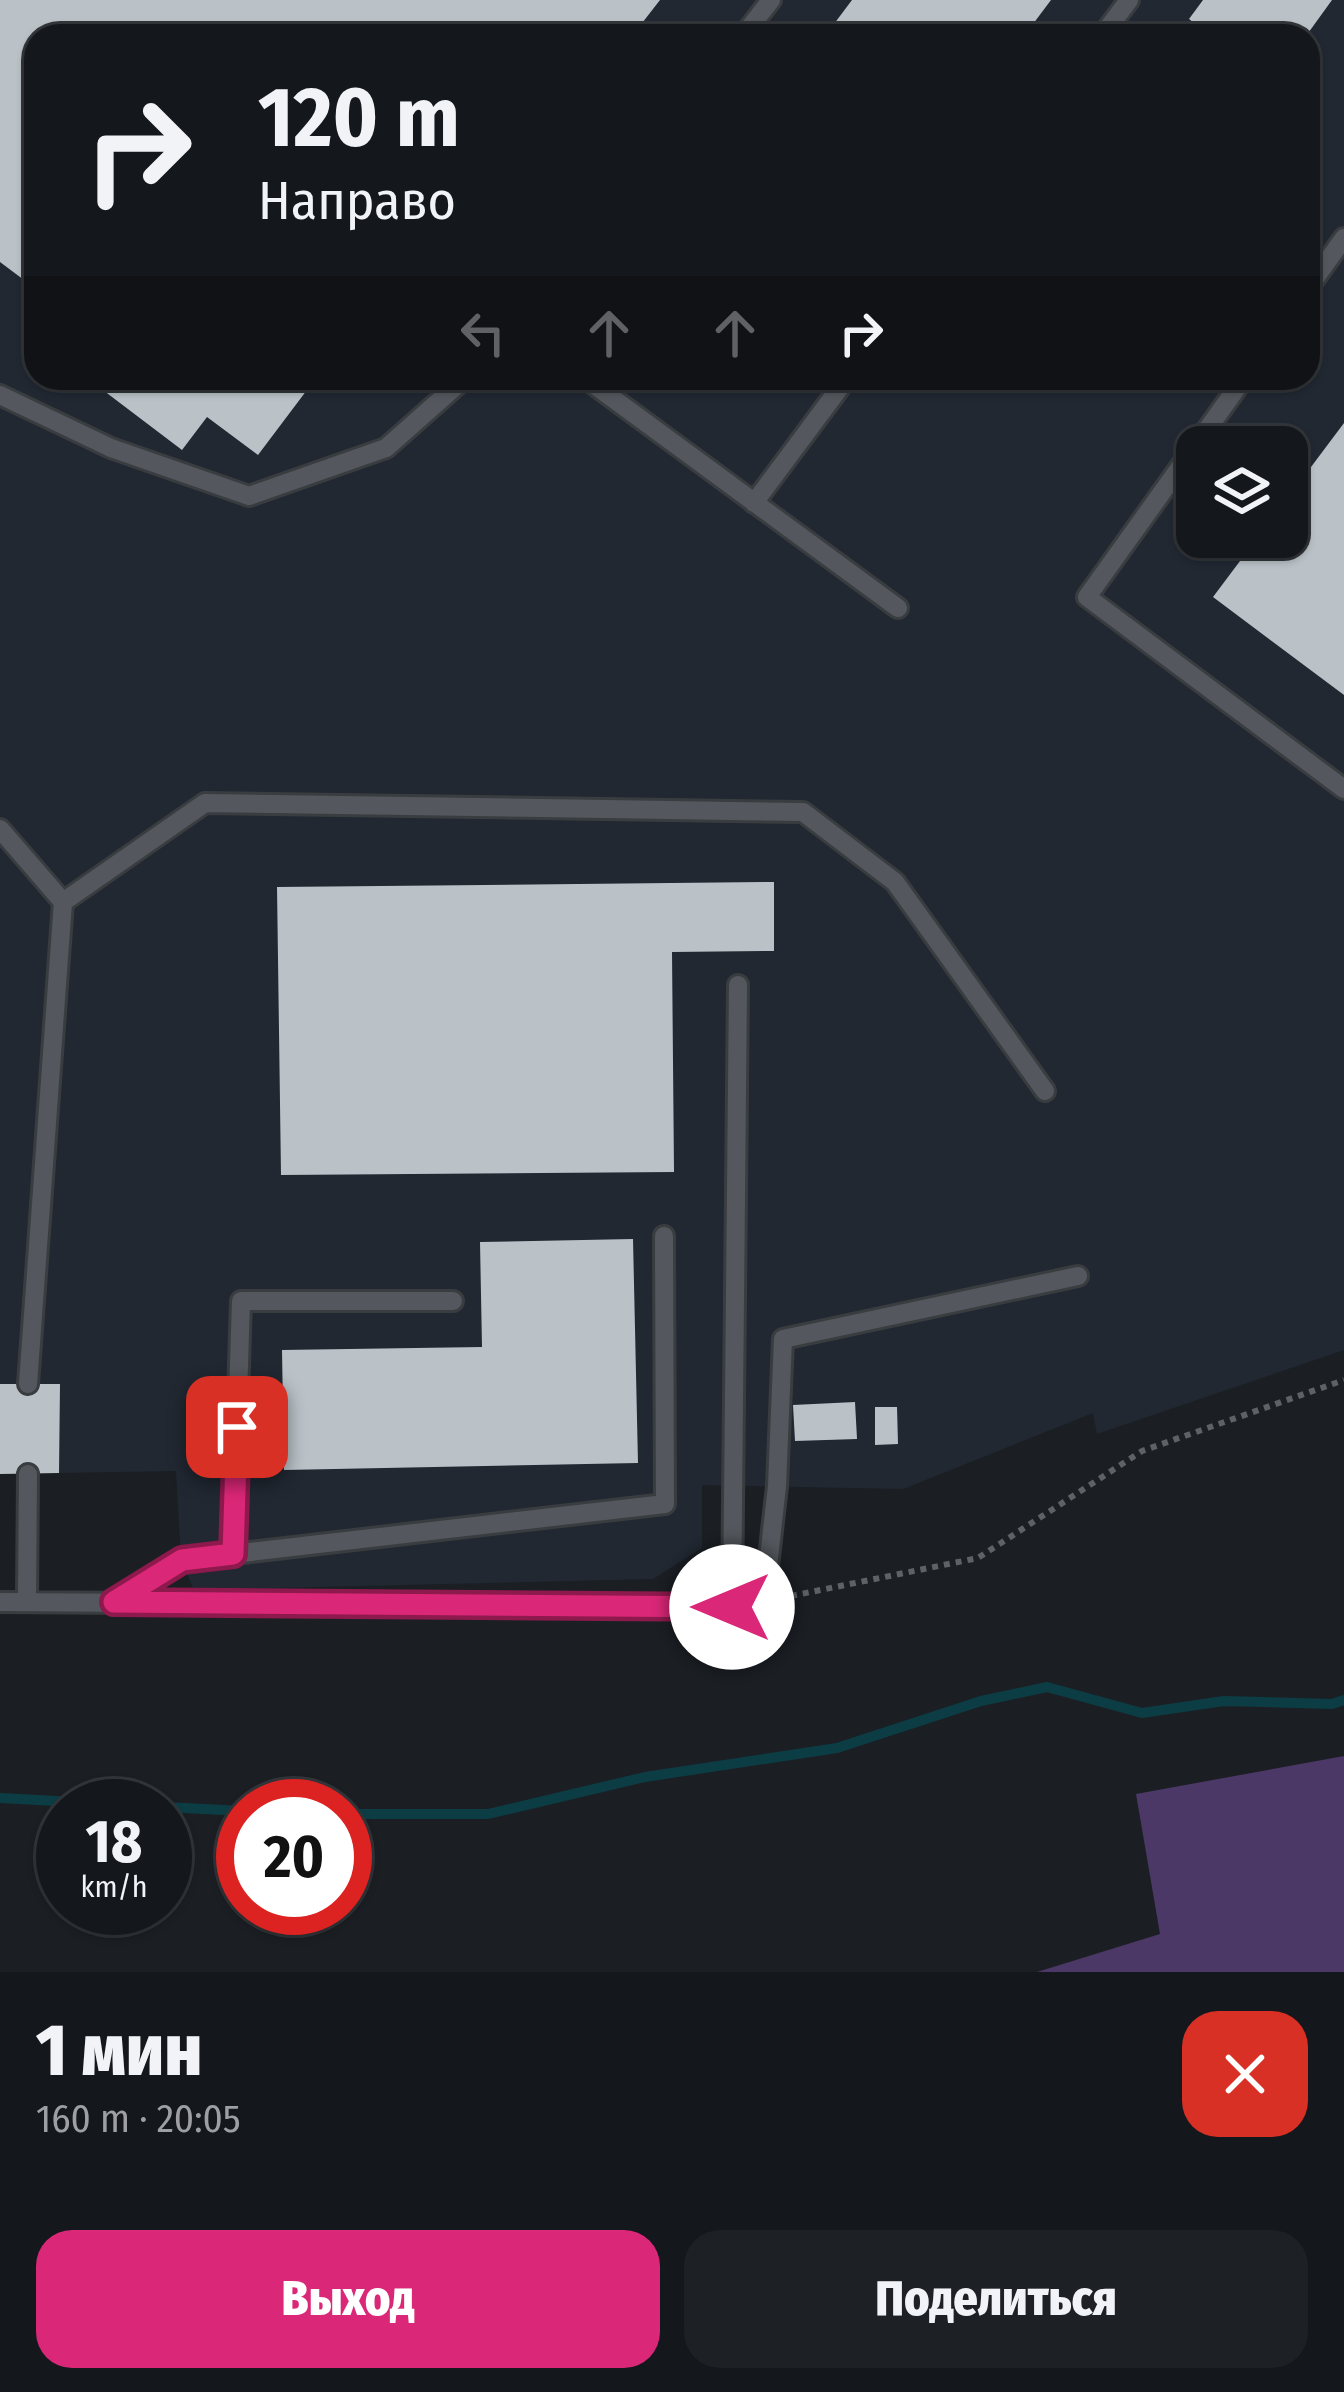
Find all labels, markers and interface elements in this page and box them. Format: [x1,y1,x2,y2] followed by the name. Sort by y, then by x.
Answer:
[258,67,460,168] text: 120 m
[60,72,216,228] icon: right
[258,169,456,233] text: Направо
[450,300,516,366] icon: left
[576,300,642,366] icon: ahead
[702,300,768,366] icon: ahead
[828,300,894,366] icon: right
[1176,426,1308,558] map controls
[1176,426,1308,558] button: layers
[186,1376,288,1478] pin
[204,1394,270,1460] icon: arrive
[669,1544,795,1670] position arrow
[216,1779,372,1935] speed limit sign: 20
[85,1806,143,1878] text: 18
[81,1869,147,1905] text: km/h
[36,2008,202,2094] text: 1 мин
[1182,2011,1308,2137] button: close
[36,2096,241,2142] text: 160 m · 20:05
[36,2230,660,2368] button: Выход
[684,2230,1308,2368] button: Поделиться

